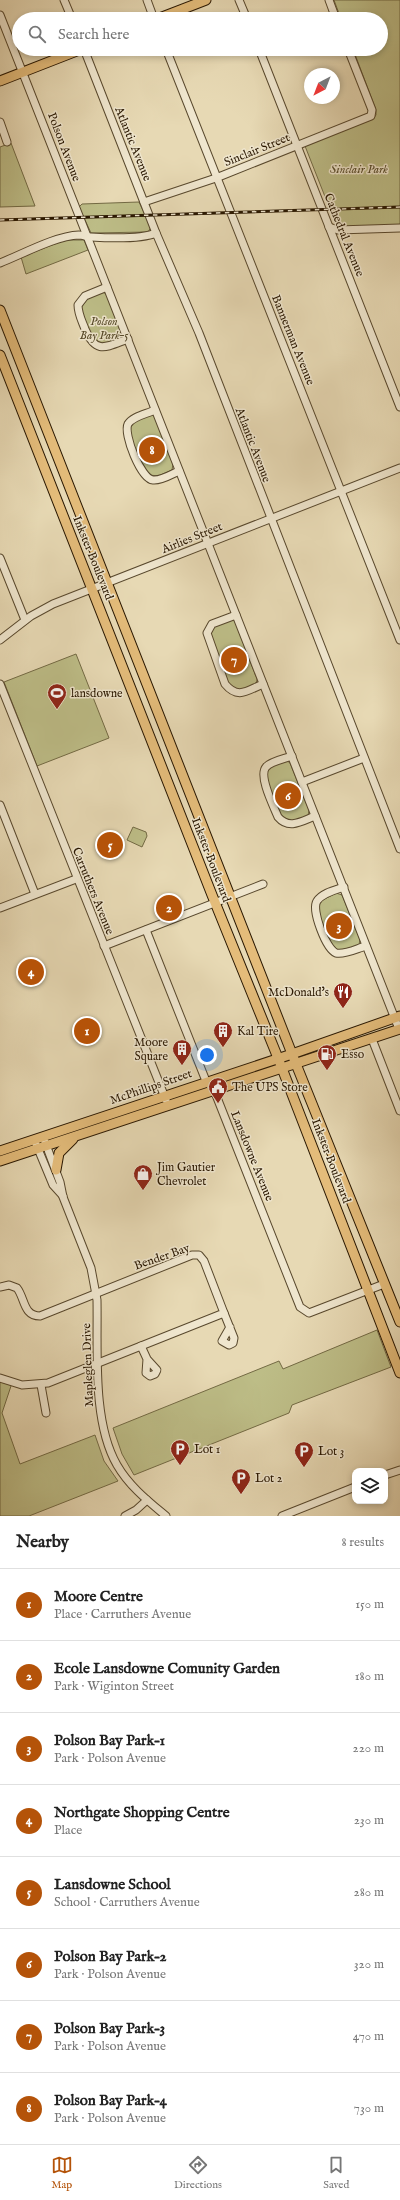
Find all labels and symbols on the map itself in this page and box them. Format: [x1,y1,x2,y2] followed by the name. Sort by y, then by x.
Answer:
[304,68,340,104] north arrow
[111,104,155,184] street label: Atlantic Avenue
[44,110,84,184] street label: Polson Avenue
[222,130,292,170] street label: Sinclair Street
[330,162,388,177] park label: Sinclair Park
[321,191,368,279] street label: Cathedral Avenue
[268,293,318,388] street label: Bannerman Avenue
[79,314,129,343] park label: Polson Bay Park–5
[232,405,274,485] street label: Atlantic Avenue
[139,435,165,465] pin: 8
[69,514,117,603] street label: Inkster Boulevard
[158,519,225,557] street label: Airlies Street
[221,645,247,675] pin: 7
[46,682,68,710] sports icon: lansdowne
[71,686,123,701] place label: lansdowne
[275,781,301,811] pin: 6
[188,816,234,905] street label: Inkster Boulevard
[97,830,123,860] pin: 5
[69,845,117,937] street label: Carruthers Avenue
[156,893,182,923] pin: 2
[326,911,352,941] pin: 3
[18,957,44,987] pin: 4
[332,981,354,1009] restaurant icon: McDonald's
[268,985,329,1000] place label: McDonald's
[74,1016,100,1046] pin: 1
[212,1020,234,1048] building icon: Kal Tire
[237,1024,279,1039] place label: Kal Tire
[134,1035,168,1065] place label: Moore Square
[171,1038,193,1066] building icon: Moore Square
[316,1043,338,1071] fuel station icon: Esso
[197,1045,217,1065] your location
[341,1047,365,1062] place label: Esso
[108,1066,194,1109] street label: McPhillips Street
[207,1076,229,1104] public building icon: The UPS Store
[232,1080,308,1095] place label: The UPS Store
[227,1109,277,1204] street label: Lansdowne Avenue
[308,1117,354,1206] street label: Inkster Boulevard
[155,1160,216,1189] place label: Jim Gautier Chevrolet
[132,1163,154,1191] shop icon: Jim Gautier Chevrolet
[132,1240,192,1273] street label: Bender Bay
[79,1322,98,1407] street label: Mapleglen Drive
[169,1438,191,1466] parking icon: Lot 1
[293,1440,315,1468] parking icon: Lot 3
[194,1442,220,1457] place label: Lot 1
[318,1444,344,1459] place label: Lot 3
[230,1467,252,1495] parking icon: Lot 2
[255,1471,283,1486] place label: Lot 2

